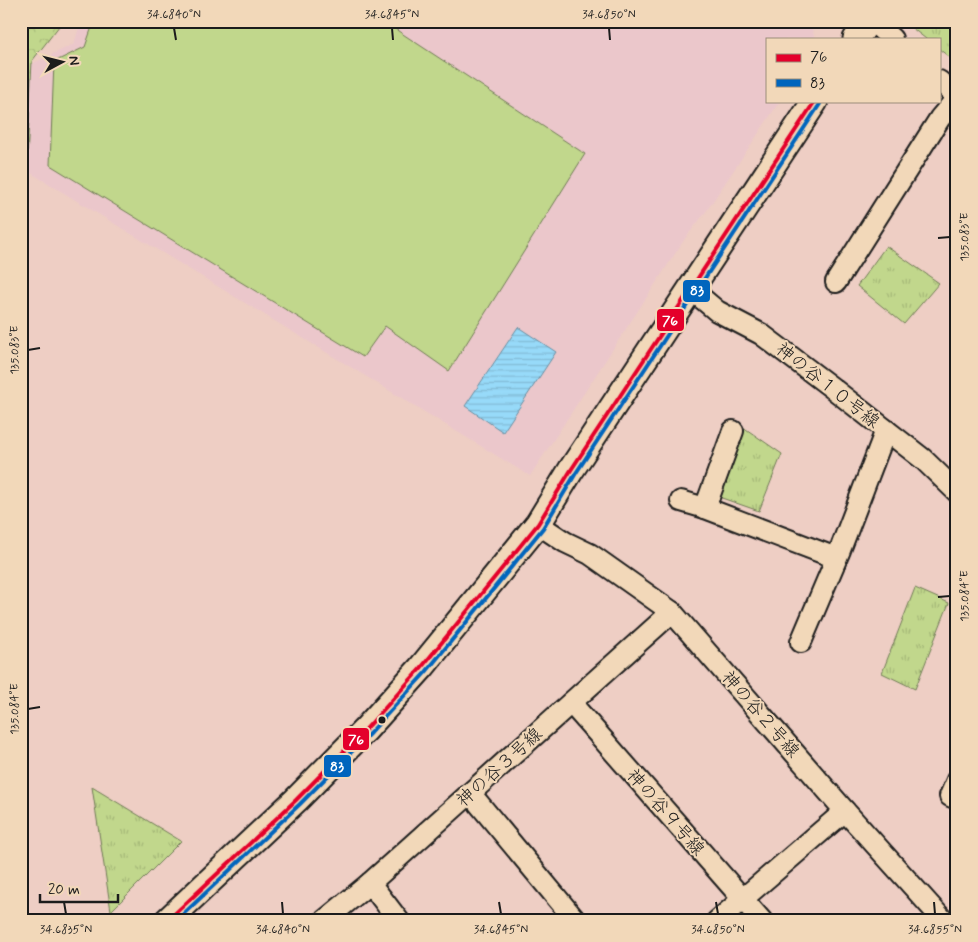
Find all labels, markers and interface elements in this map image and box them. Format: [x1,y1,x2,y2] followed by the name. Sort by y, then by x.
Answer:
[147,7,201,23] text: 34.6840°N
[365,7,419,23] text: 34.6845°N
[582,7,636,23] text: 34.6850°N
[38,38,88,88] north arrow
[766,38,940,102] legend
[810,48,827,68] text: 76
[64,55,83,66] text: N
[810,74,825,94] text: 83
[957,212,973,262] text: 135.083°E
[682,279,711,303] line badge: 83
[690,282,704,300] text: 83
[656,308,685,332] line badge: 76
[662,312,678,330] text: 76
[7,325,23,375] text: 135.083°E
[770,338,884,434] street label: 神の谷１０号線
[957,570,973,622] text: 135.084°E
[716,666,805,763] street label: 神の谷２号線
[7,683,23,735] text: 135.084°E
[377,715,387,725] unlabelled marker
[452,723,548,813] street label: 神の谷３号線
[342,727,370,751] line badge: 76
[348,731,364,749] text: 76
[323,754,352,778] line badge: 83
[330,758,344,776] text: 83
[621,764,710,861] street label: 神の谷９号線
[40,872,118,904] scale bar
[48,880,80,900] text: 20 m
[40,922,92,938] text: 34.6835°N
[256,922,310,938] text: 34.6840°N
[474,922,528,938] text: 34.6845°N
[691,922,745,938] text: 34.6850°N
[908,922,962,938] text: 34.6855°N

